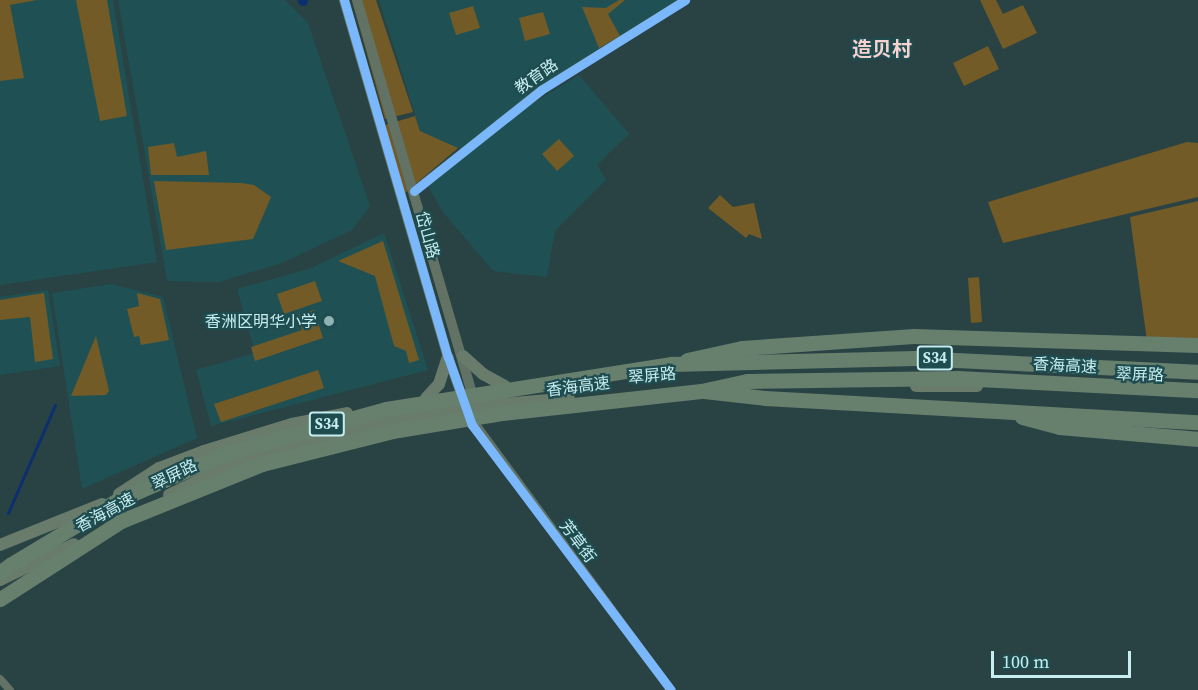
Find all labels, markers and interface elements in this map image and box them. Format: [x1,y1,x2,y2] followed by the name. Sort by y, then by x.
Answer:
[852,37,912,61] district label: 造贝村
[511,54,561,98] street label: 教育路
[412,209,444,261] street label: 岱山路
[205,311,317,331] place label: 香洲区明华小学
[322,314,336,328] marker: 香洲区明华小学
[916,346,954,370] road number: S34
[1033,354,1097,376] street label: 香海高速
[627,363,677,387] street label: 翠屏路
[1116,364,1164,384] street label: 翠屏路
[545,373,611,399] street label: 香海高速
[308,412,346,436] road number: S34
[148,455,200,493] street label: 翠屏路
[72,489,138,535] street label: 香海高速
[556,516,600,566] street label: 芳草街
[994,639,1134,677] scale bar
[1002,649,1049,674] text: 100 m

